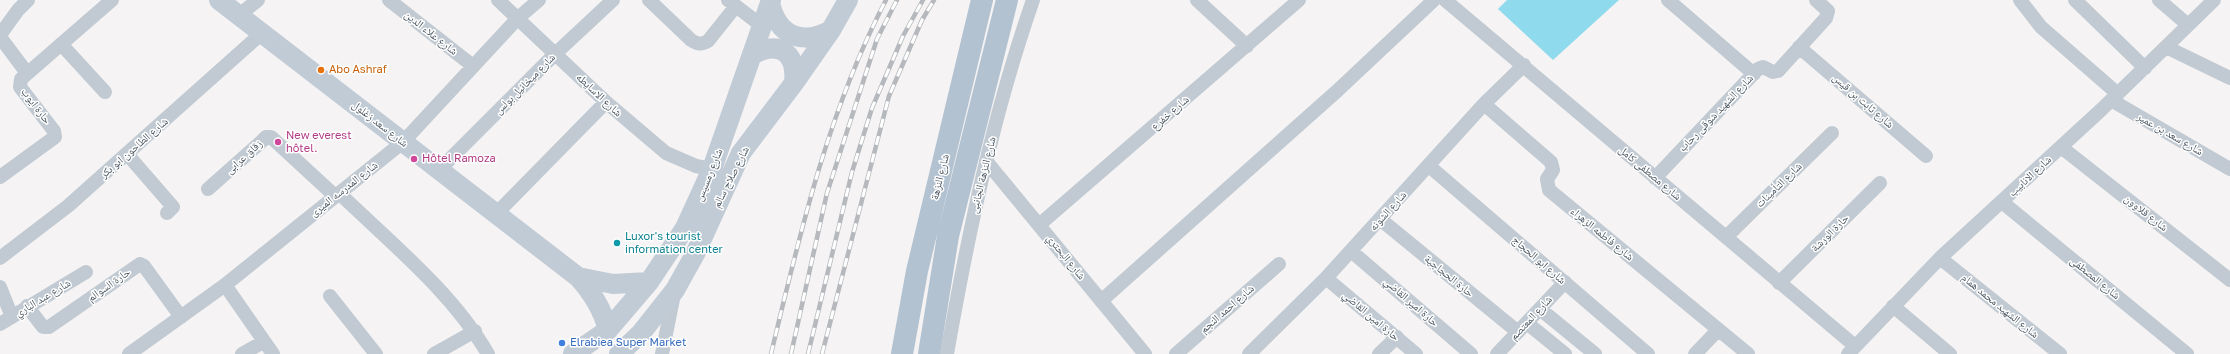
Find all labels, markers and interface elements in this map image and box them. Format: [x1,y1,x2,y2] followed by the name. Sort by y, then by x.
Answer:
[402,8,460,58] street label: شارع علاء الدين
[492,51,558,117] street label: شارع ميخائيل بولس
[329,63,387,77] place label: Abo Ashraf
[316,65,326,75] marker: Abo Ashraf
[573,71,625,119] street label: شارع الاسايطه
[1830,71,1896,131] street label: شارع ثابت بن قيس
[1676,72,1756,154] street label: شارع الشهيد شوقى رحاب
[18,86,54,126] street label: حارة ايوب
[1148,93,1192,133] street label: شارع خفرع
[349,98,411,150] street label: شارع سعد زغلول
[2135,110,2205,158] street label: شارع سعد بن عمير
[97,115,171,181] street label: شارع الطاحون ابو بكر
[286,129,352,155] place label: New everest hôtel.
[967,135,999,215] street label: شارع النزهة الجانبى
[223,137,265,177] street label: زقاق عرابى
[273,137,283,147] marker: New everest hôtel.
[1616,143,1684,203] street label: شارع مصطفى كامل
[710,144,752,210] street label: شارع صلاح سالم
[693,147,725,203] street label: شارع رمسيس
[422,152,496,166] place label: Hôtel Ramoza
[928,153,952,201] street label: شارع النزهة
[2006,153,2054,199] street label: شارع الانابيب
[409,154,419,164] marker: Hôtel Ramoza
[308,158,380,220] street label: شارع المدرسه الميرى
[1753,160,1805,210] street label: شارع التأمينات
[1367,188,1409,234] street label: شارع الشونه
[2122,192,2170,234] street label: شارع قلاوون
[1568,205,1636,263] street label: شارع فاطمه الزهراء
[1808,211,1852,255] street label: حارة الورشة
[625,230,723,256] place label: Luxor's tourist information center
[1044,232,1088,282] street label: شارع البحتري
[1510,233,1568,287] street label: شارع ابو الحجاج
[612,238,622,248] marker: Luxor's tourist information center
[1422,252,1476,300] street label: حارة الحجاجية
[2067,254,2123,302] street label: شارع المصطفى
[85,265,133,305] street label: حارة السوالم
[1959,271,2041,341] street label: شارع الشهيد محمد همام
[1381,275,1441,329] street label: حارة امير القاضي
[13,276,73,320] street label: شارع عبد الباري
[1197,282,1257,336] street label: شارع احمد النجم
[1340,288,1402,344] street label: حارة امين القاضي
[1507,293,1555,343] street label: شارع المعتصم
[570,336,686,350] place label: Elrabiea Super Market
[557,338,567,348] marker: Elrabiea Super Market

